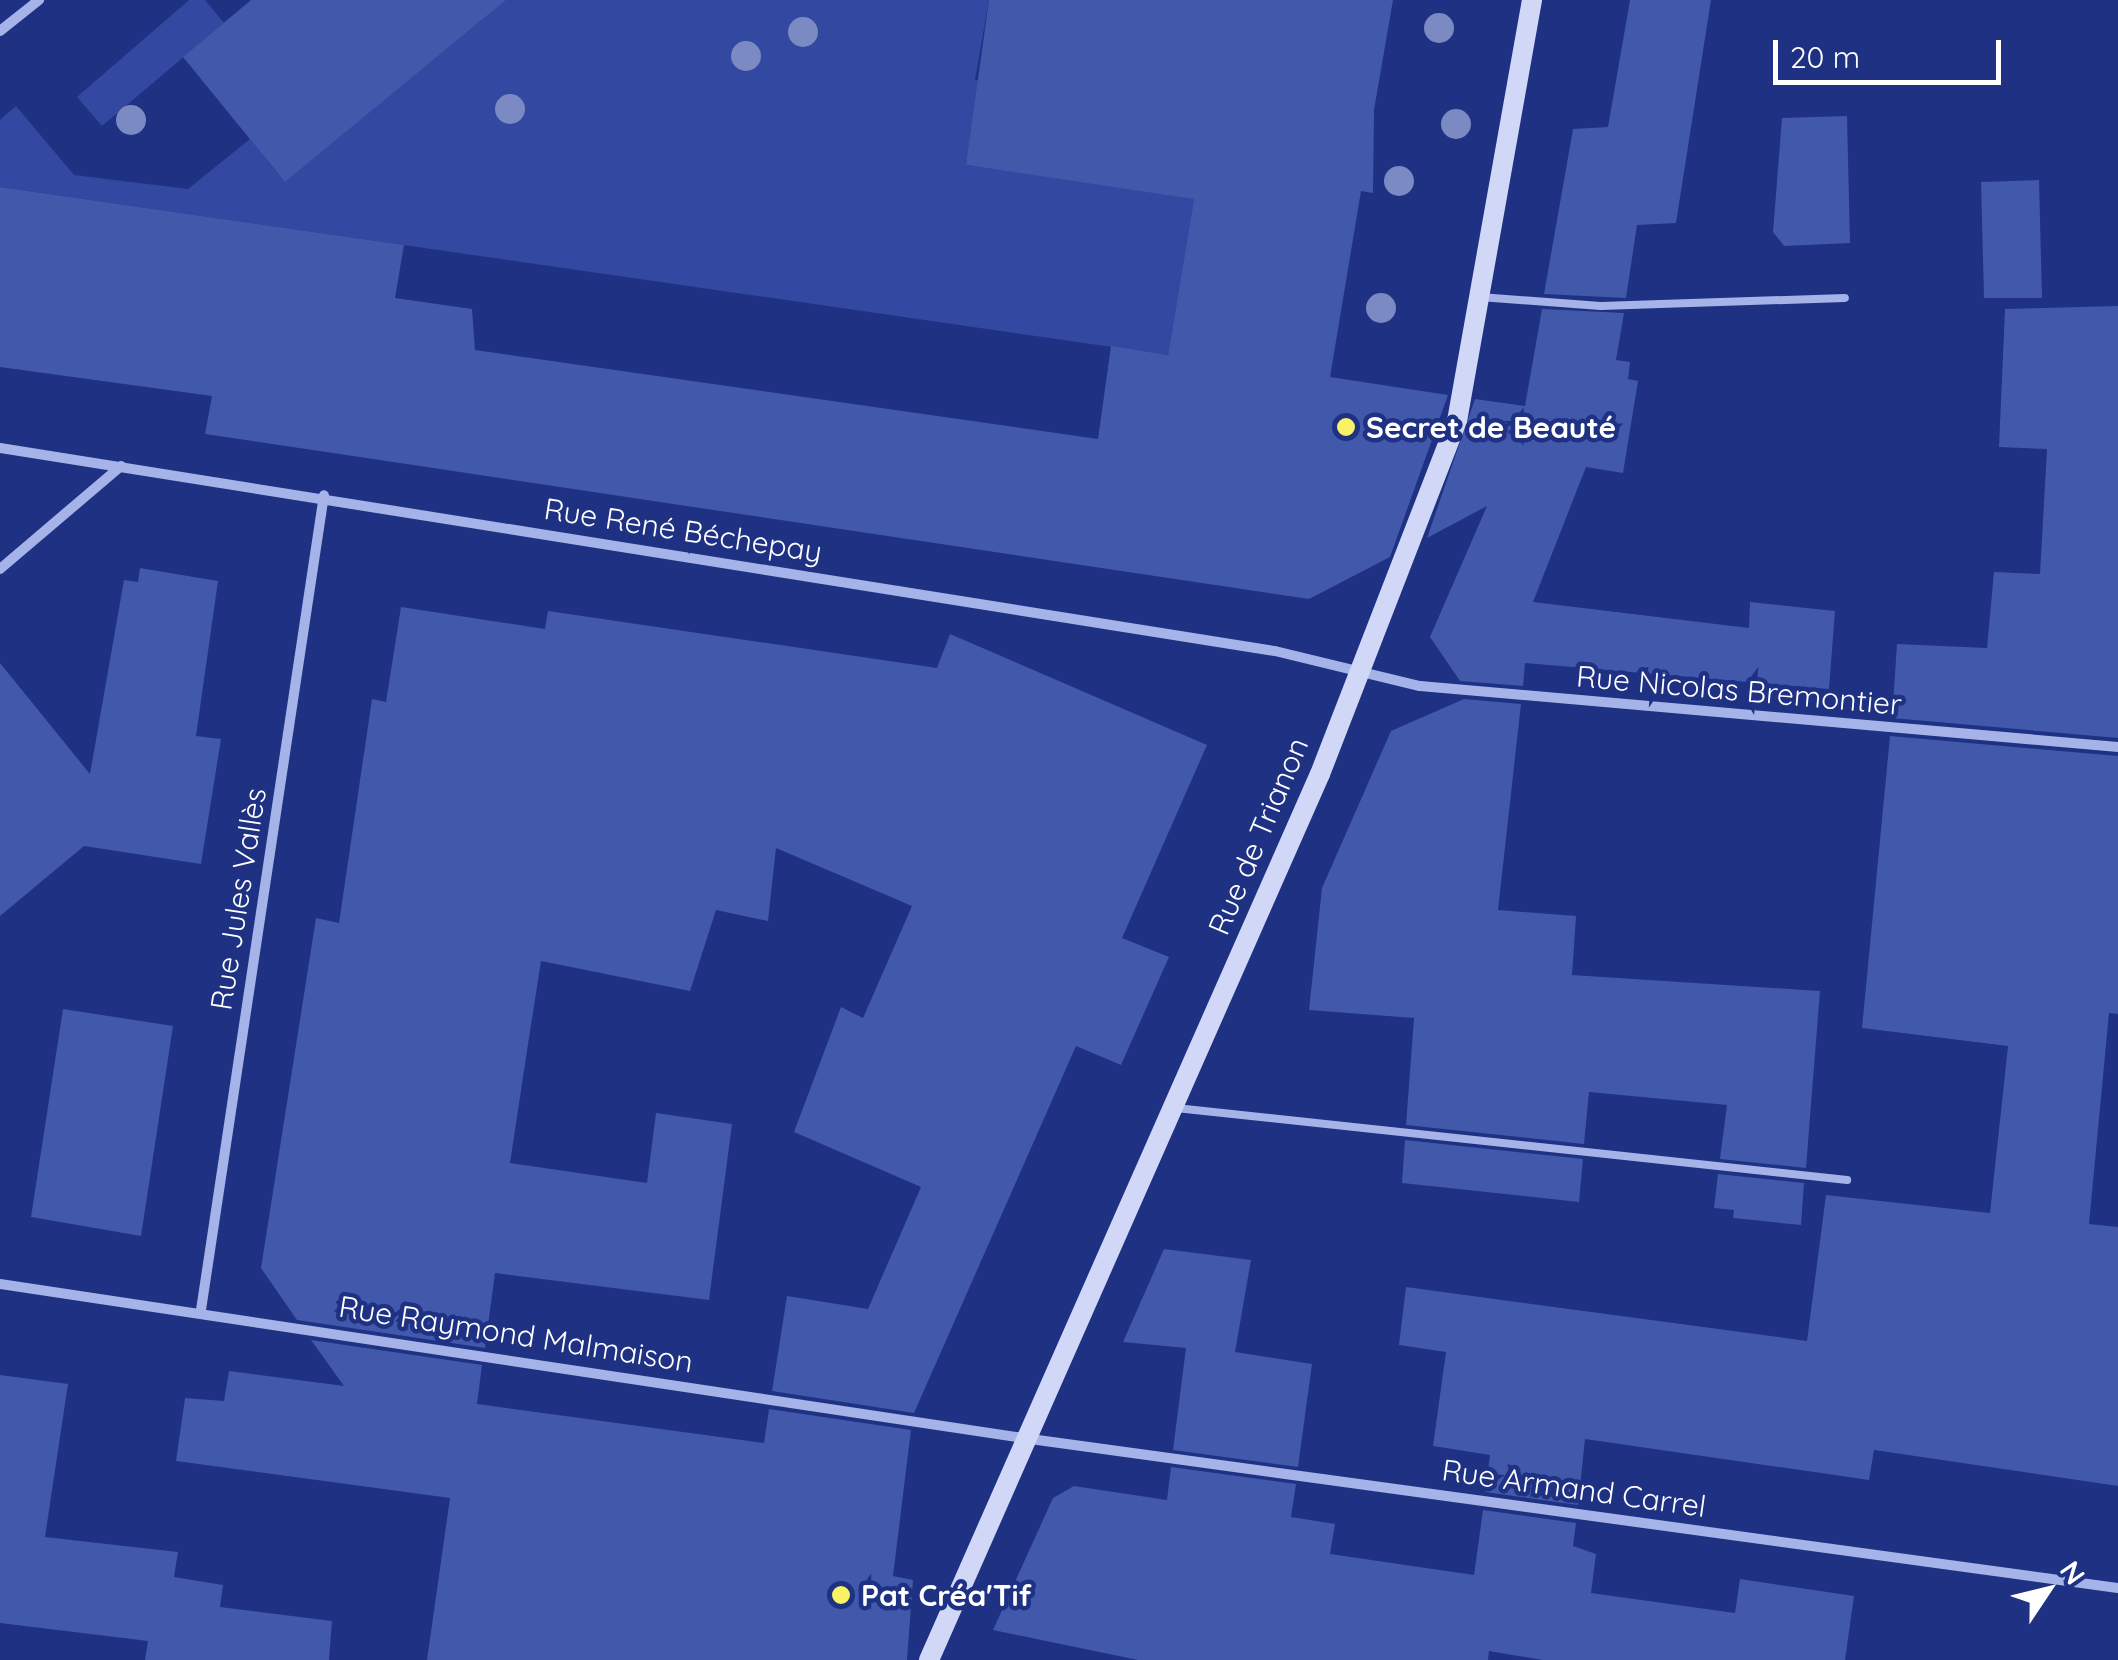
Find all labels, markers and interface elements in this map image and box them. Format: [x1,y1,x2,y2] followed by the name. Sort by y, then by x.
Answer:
[1778,20,2006,82] scale bar
[1790,38,1860,76] text: 20 m
[1366,409,1616,445] place label: Secret de Beauté
[1335,416,1357,438] marker: Secret de Beauté
[542,490,824,570] street label: Rue René Béchepay
[1575,658,1903,722] street label: Rue Nicolas Bremontier
[1200,732,1316,940] street label: Rue de Trianon
[203,785,273,1013] street label: Rue Jules Vallès
[336,1288,696,1380] street label: Rue Raymond Malmaison
[1440,1452,1708,1524] street label: Rue Armand Carrel
[1998,1540,2098,1640] north arrow
[2053,1554,2093,1591] text: N
[861,1577,1032,1613] place label: Pat Créa'Tif
[830,1584,852,1606] marker: Pat Créa'Tif

